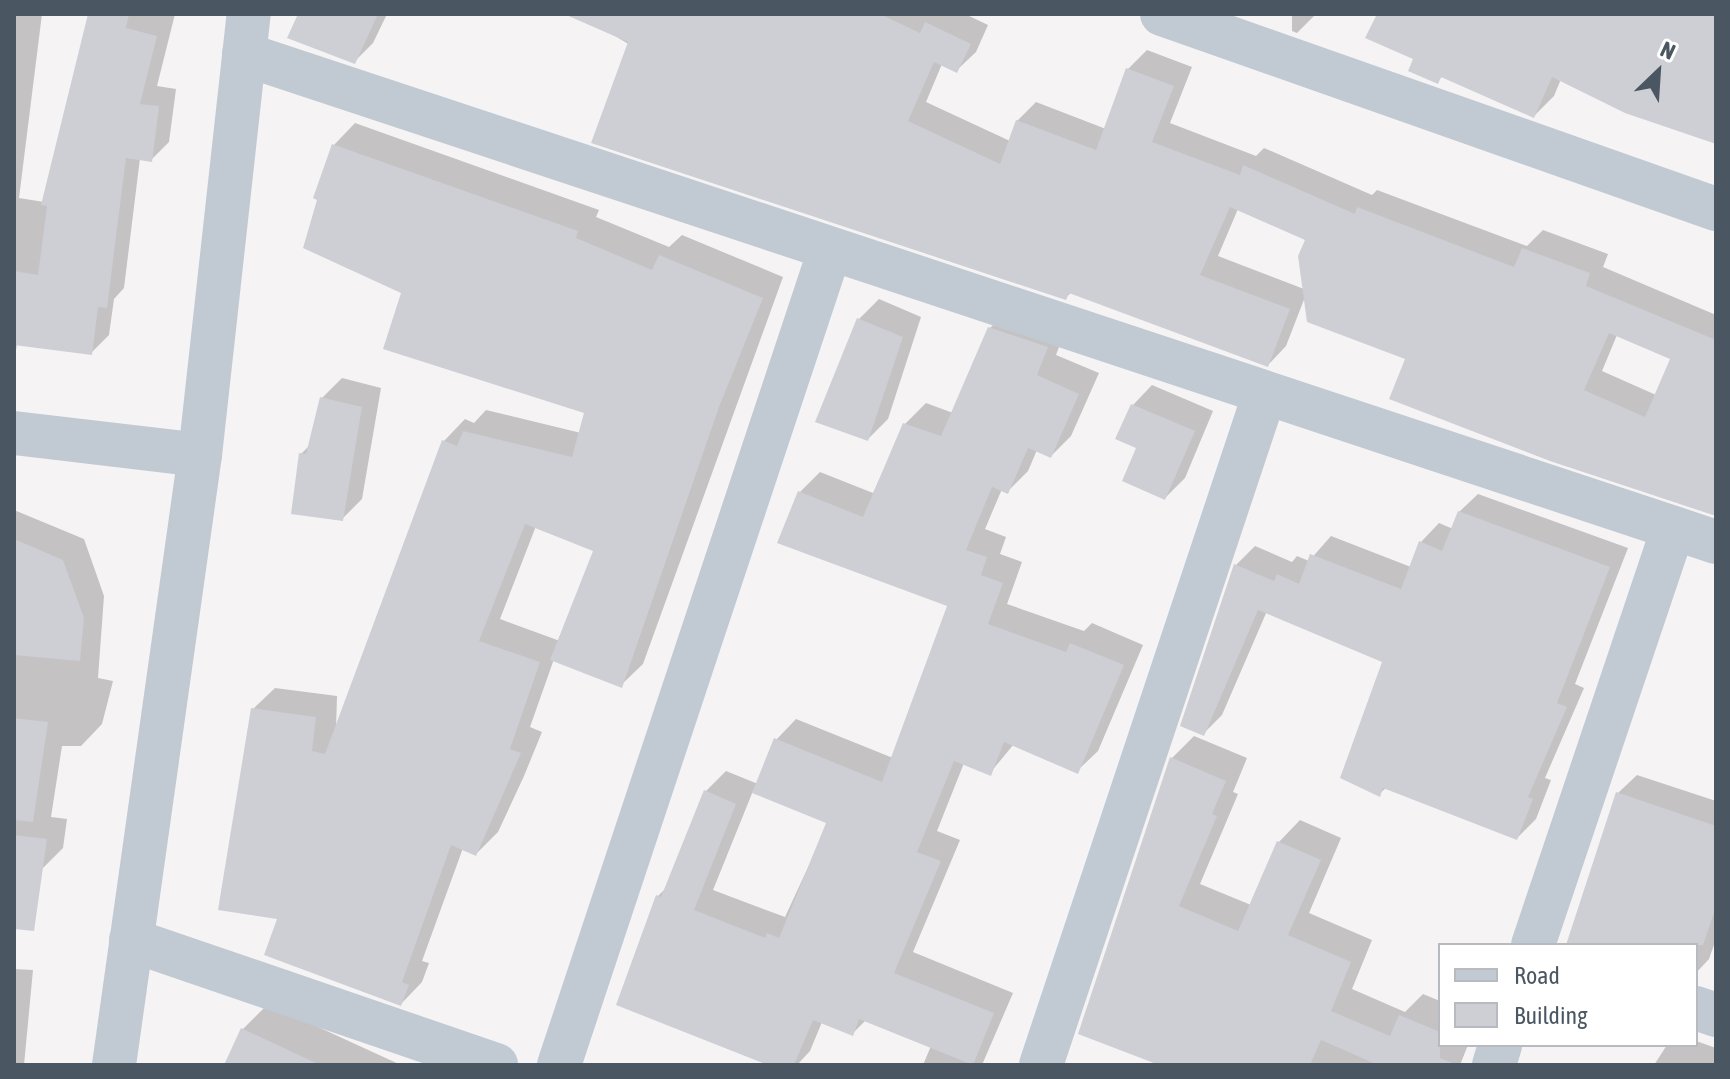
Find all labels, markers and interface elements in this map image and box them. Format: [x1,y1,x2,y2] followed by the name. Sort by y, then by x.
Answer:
[1618,32,1698,112] north arrow
[1657,36,1680,65] text: N
[1438,943,1698,1047] legend
[1514,962,1560,989] text: Road
[1514,1002,1587,1029] text: Building

